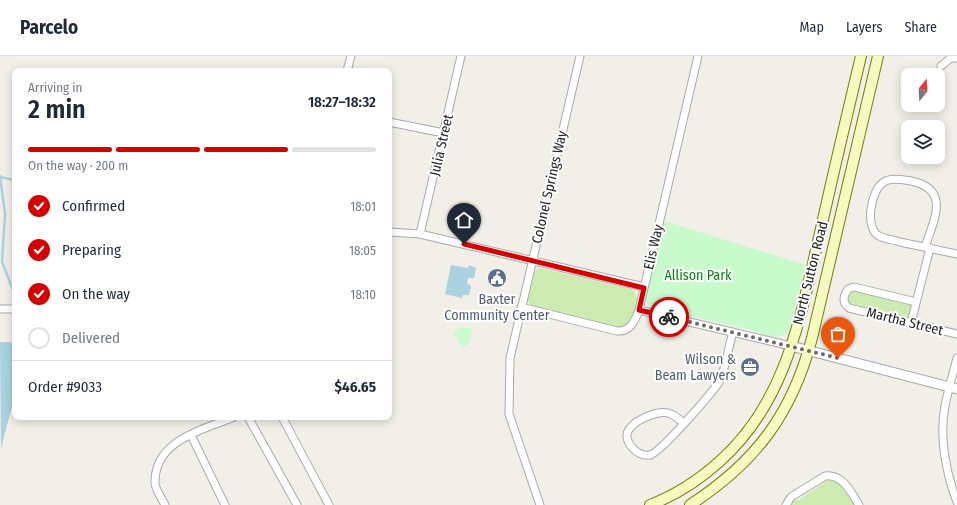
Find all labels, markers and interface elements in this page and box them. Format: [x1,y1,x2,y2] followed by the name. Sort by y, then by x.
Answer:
[20,16,78,39] text: Parcelo
[800,19,824,36] text: Map
[846,19,882,36] text: Layers
[904,19,937,36] text: Share
[901,68,945,112] north arrow
[901,68,945,164] map controls
[28,80,82,95] text: Arriving in
[308,93,376,111] text: 18:27–18:32
[28,94,86,125] text: 2 min
[426,112,457,178] street label: Julia Street
[901,120,945,164] button: layers
[528,128,571,245] street label: Colonel Springs Way
[28,158,128,173] text: On the way · 200 m
[28,195,50,217] icon: check
[62,197,125,215] text: Confirmed
[350,199,376,214] text: 18:01
[447,203,481,244] pin
[453,209,475,231] icon: home
[789,220,832,327] street label: North Sutton Road
[640,222,667,271] street label: Elis Way
[28,239,50,261] icon: check
[62,241,121,259] text: Preparing
[349,243,376,258] text: 18:05
[486,267,508,289] public building icon: Baxter Community Center
[664,267,732,284] park label: Allison Park
[28,283,50,305] icon: check
[62,285,130,303] text: On the way
[350,287,376,302] text: 18:10
[444,291,550,324] place label: Baxter Community Center
[649,297,689,337] courier
[865,304,945,339] street label: Martha Street
[658,306,680,328] icon: bike
[821,317,855,358] pin
[827,323,849,345] icon: bag
[62,329,120,347] text: Delivered
[655,351,736,384] place label: Wilson & Beam Lawyers
[739,356,761,378] office icon: Wilson & Beam Lawyers
[28,378,102,396] text: Order #9033
[335,378,376,396] text: $46.65

